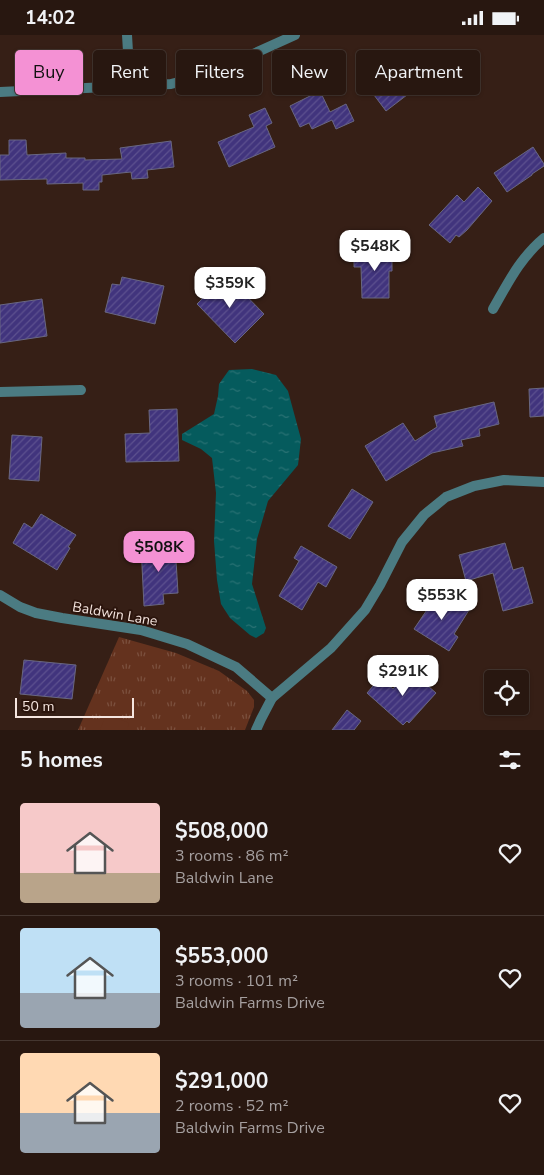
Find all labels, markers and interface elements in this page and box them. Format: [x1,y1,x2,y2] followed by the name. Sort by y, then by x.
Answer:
[25,5,75,31] text: 14:02
[15,50,83,95] chip: Buy
[93,50,166,95] chip: Rent
[176,50,262,95] chip: Filters
[272,50,346,95] chip: New
[356,50,480,95] chip: Apartment
[340,229,410,272] pin: $548K
[350,235,400,257] text: $548K
[195,267,265,309] pin: $359K
[205,272,255,294] text: $359K
[124,531,194,573] pin: $508K
[134,536,184,558] text: $508K
[407,579,477,621] pin: $553K
[417,584,467,606] text: $553K
[71,597,159,631] street label: Baldwin Lane
[368,655,438,697] pin: $291K
[378,660,428,682] text: $291K
[484,670,529,715] map controls
[484,670,529,715] button: locate
[15,695,134,718] scale bar
[22,697,54,716] text: 50 m
[20,746,103,774] text: 5 homes
[496,746,524,774] icon: filters
[175,817,268,845] text: $508,000
[60,823,120,883] icon: home
[496,839,524,867] icon: heart
[175,845,288,867] text: 3 rooms · 86 m²
[175,867,273,889] text: Baldwin Lane
[175,942,268,970] text: $553,000
[60,948,120,1008] icon: home
[496,964,524,992] icon: heart
[175,970,298,992] text: 3 rooms · 101 m²
[175,992,325,1014] text: Baldwin Farms Drive
[175,1067,268,1095] text: $291,000
[60,1073,120,1133] icon: home
[496,1089,524,1117] icon: heart
[175,1095,288,1117] text: 2 rooms · 52 m²
[175,1117,325,1139] text: Baldwin Farms Drive

